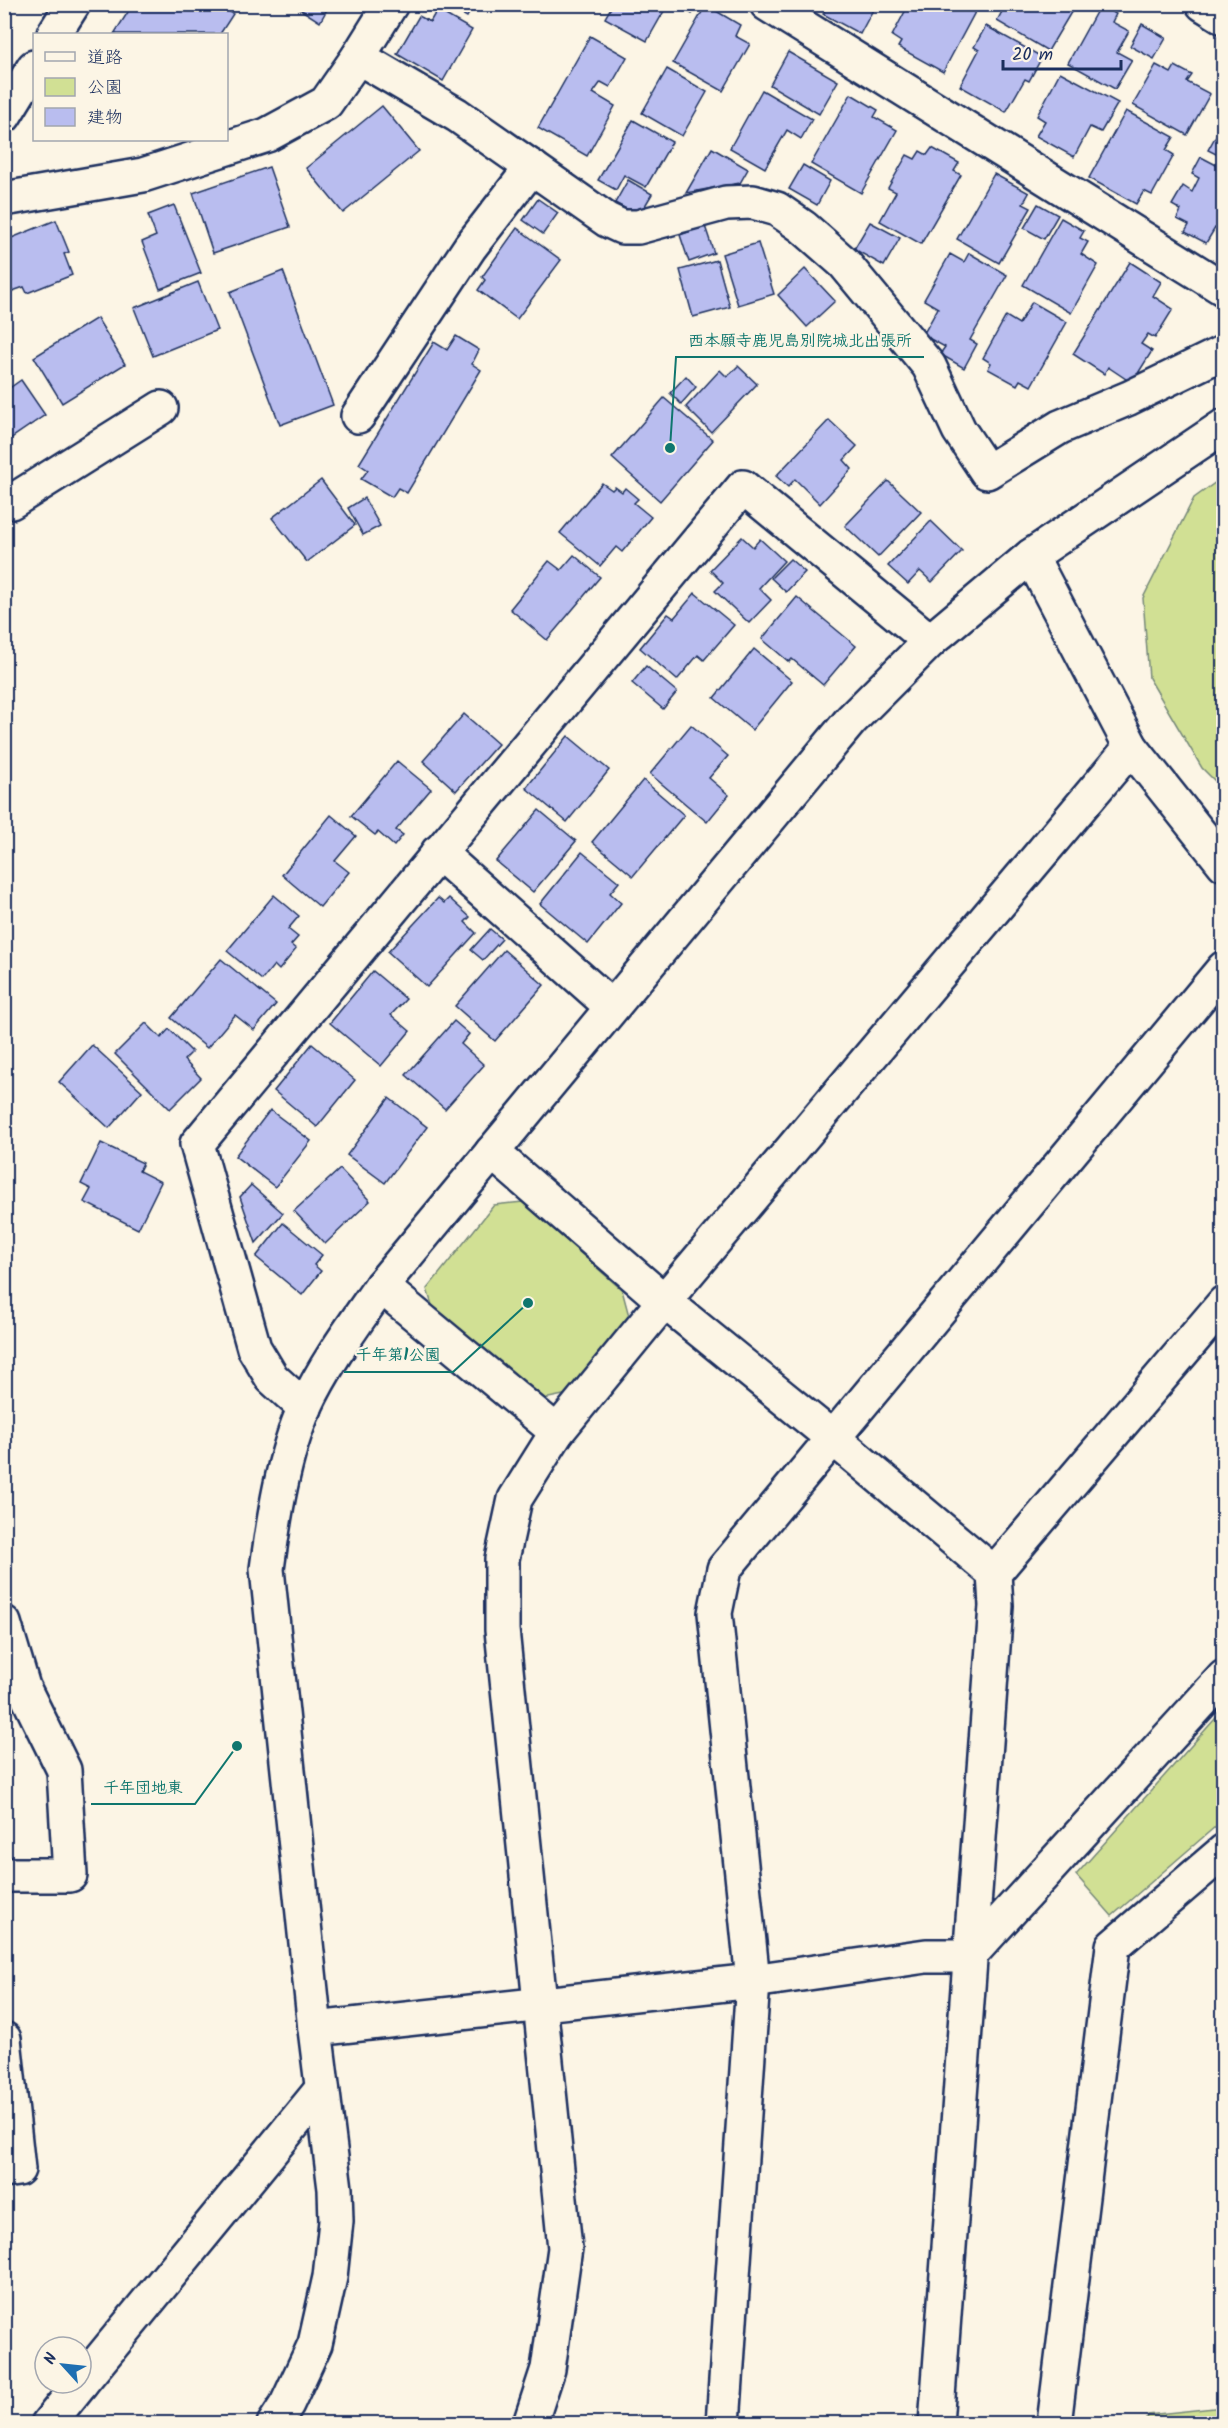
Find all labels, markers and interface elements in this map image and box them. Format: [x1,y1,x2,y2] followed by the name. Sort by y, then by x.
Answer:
[33,33,228,141] legend
[1003,33,1122,71] scale bar
[1012,41,1053,70] text: 20 m
[87,44,123,73] text: 道路
[87,74,123,103] text: 公園
[87,104,123,133] text: 建物
[676,323,924,357] callout: 西本願寺鹿児島別院城北出張所
[688,329,912,354] text: 西本願寺鹿児島別院城北出張所
[344,1338,453,1372] callout: 千年第1公園
[356,1343,440,1368] text: 千年第1公園
[91,1770,195,1804] callout: 千年団地東
[103,1776,183,1801] text: 千年団地東
[33,2335,93,2395] north arrow
[38,2349,64,2369] text: N

